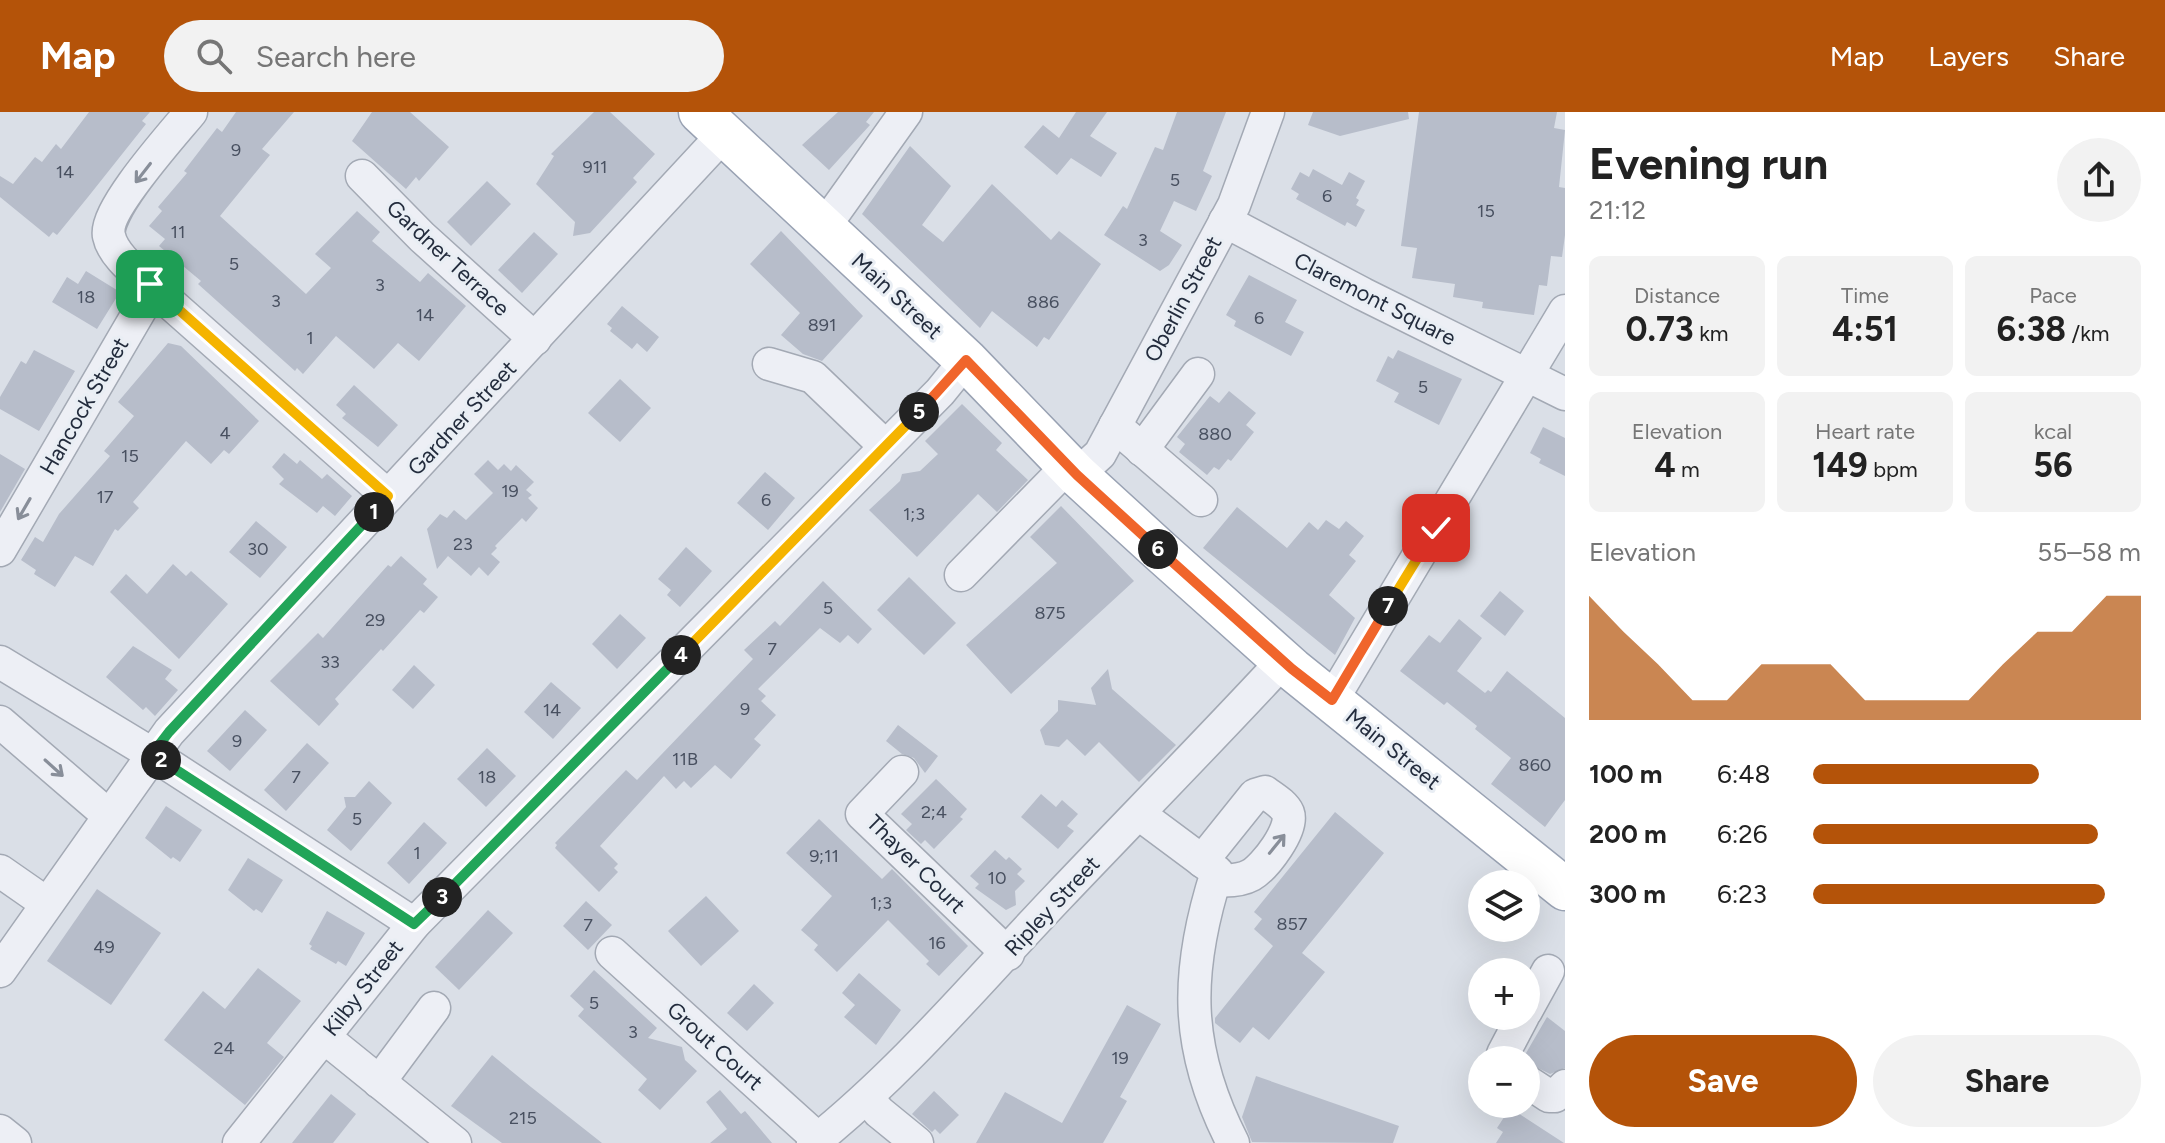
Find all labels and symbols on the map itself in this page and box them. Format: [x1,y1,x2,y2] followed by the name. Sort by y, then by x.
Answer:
[231,139,241,161] house number: 9
[582,156,608,178] house number: 911
[56,161,74,183] house number: 14
[134,162,151,183] one-way arrow
[1170,169,1180,191] house number: 5
[1322,185,1332,207] house number: 6
[381,194,515,322] street label: Gardner Terrace
[1477,200,1495,222] house number: 15
[171,221,185,243] house number: 11
[1138,229,1148,251] house number: 3
[1139,231,1227,367] street label: Oberlin Street
[846,247,948,345] street label: Main Street
[1290,247,1460,351] street label: Claremont Square
[116,250,184,318] pin
[229,253,239,275] house number: 5
[375,274,385,296] house number: 3
[77,286,95,308] house number: 18
[271,290,281,312] house number: 3
[1027,291,1059,313] house number: 886
[416,304,434,326] house number: 14
[1254,307,1264,329] house number: 6
[808,314,836,336] house number: 891
[306,327,314,349] house number: 1
[34,332,134,480] street label: Hancock Street
[402,355,522,481] street label: Gardner Street
[1418,376,1428,398] house number: 5
[899,392,939,432] pin: 5
[219,422,231,444] house number: 4
[1198,423,1232,445] house number: 880
[121,445,139,467] house number: 15
[501,480,519,502] house number: 19
[96,486,114,508] house number: 17
[761,489,771,511] house number: 6
[354,492,394,532] pin: 1
[1402,494,1470,562] pin
[16,497,32,520] one-way arrow
[903,503,925,525] house number: 1;3
[1138,529,1178,569] pin: 6
[453,533,473,555] house number: 23
[247,538,269,560] house number: 30
[1368,586,1408,626] pin: 7
[823,597,833,619] house number: 5
[1034,602,1066,624] house number: 875
[365,609,385,631] house number: 29
[661,635,701,675] pin: 4
[767,638,777,660] house number: 7
[320,651,340,673] house number: 33
[740,698,750,720] house number: 9
[543,699,561,721] house number: 14
[1340,703,1446,795] street label: Main Street
[232,730,242,752] house number: 9
[141,740,181,780] pin: 2
[672,748,698,770] house number: 11B
[1519,754,1551,776] house number: 860
[44,759,64,777] one-way arrow
[291,766,301,788] house number: 7
[478,766,496,788] house number: 18
[921,801,947,823] house number: 2;4
[352,808,362,830] house number: 5
[861,809,971,919] street label: Thayer Court
[1268,835,1286,855] one-way arrow
[413,842,421,864] house number: 1
[809,845,839,867] house number: 9;11
[999,850,1105,962] street label: Ripley Street
[988,867,1006,889] house number: 10
[422,877,462,917] pin: 3
[870,892,892,914] house number: 1;3
[1276,913,1308,935] house number: 857
[583,914,593,936] house number: 7
[928,932,946,954] house number: 16
[317,935,409,1041] street label: Kilby Street
[93,936,115,958] house number: 49
[589,992,599,1014] house number: 5
[662,996,768,1096] street label: Grout Court
[628,1021,638,1043] house number: 3
[213,1037,235,1059] house number: 24
[1111,1047,1129,1069] house number: 19
[509,1107,537,1129] house number: 215

